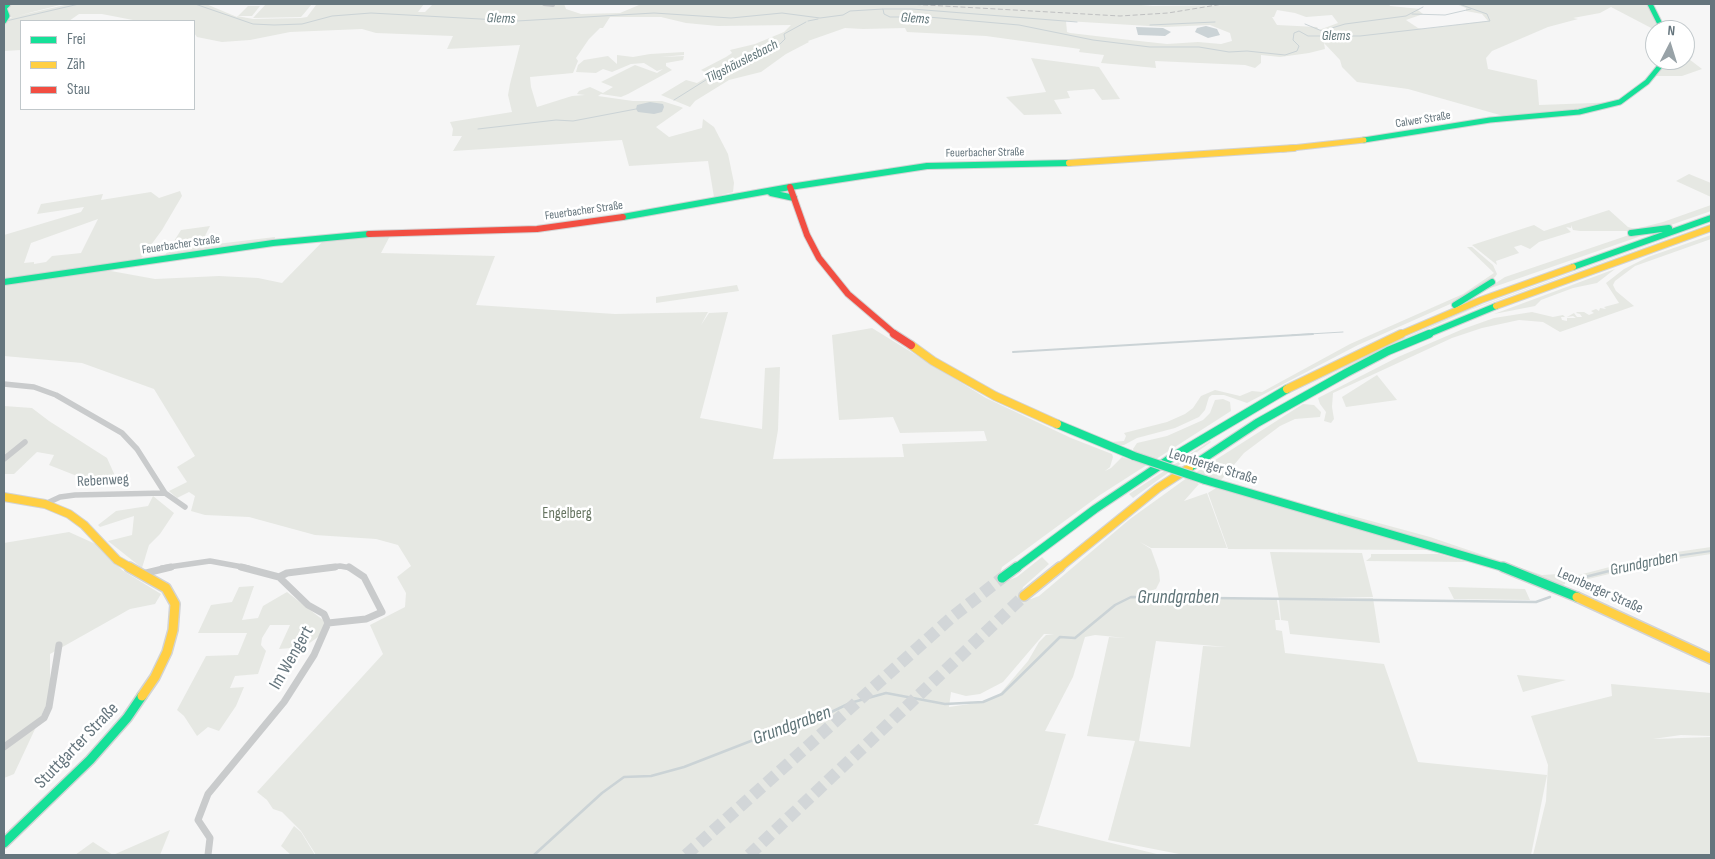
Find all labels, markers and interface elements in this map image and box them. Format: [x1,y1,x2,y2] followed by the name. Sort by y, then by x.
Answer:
[486,10,516,28] water label: Glems
[900,10,930,28] water label: Glems
[20,20,195,110] legend
[1645,20,1695,70] north arrow
[1667,22,1676,39] text: N
[1322,28,1350,44] water label: Glems
[67,30,86,49] text: Frei
[703,37,781,87] water label: Tilgshäuslesbach
[67,55,85,74] text: Zäh
[67,80,90,99] text: Stau
[1394,109,1452,131] street label: Calwer Straße
[946,145,1024,161] street label: Feuerbacher Straße
[544,198,624,224] street label: Feuerbacher Straße
[141,232,221,258] street label: Feuerbacher Straße
[1166,445,1260,489] street label: Leonberger Straße
[77,471,129,491] street label: Rebenweg
[542,505,592,523] park label: Engelberg
[1608,547,1680,581] water label: Grundgraben
[1554,564,1646,618] street label: Leonberger Straße
[1137,587,1219,609] water label: Grundgraben
[265,622,319,694] street label: Im Wengert
[31,698,123,794] street label: Stuttgarter Straße
[750,701,834,751] water label: Grundgraben

